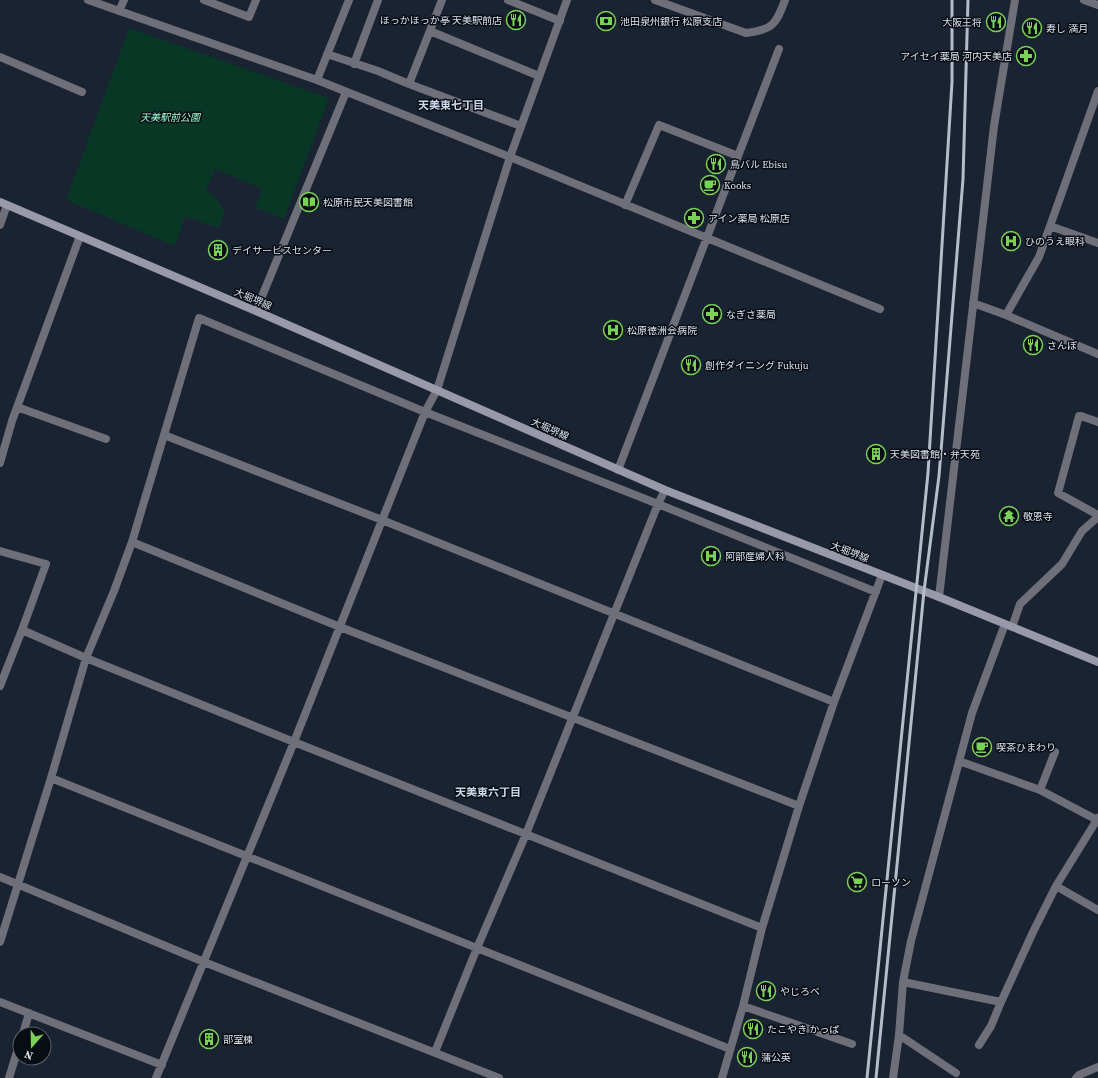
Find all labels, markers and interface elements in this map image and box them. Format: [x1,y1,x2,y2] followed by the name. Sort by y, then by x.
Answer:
[505,9,527,31] restaurant icon: ほっかほっか亭 天美駅前店
[595,10,617,32] bank icon: 池田泉州銀行 松原支店
[985,11,1007,33] restaurant icon: 大阪王将
[380,14,502,27] place label: ほっかほっか亭 天美駅前店
[620,15,722,28] place label: 池田泉州銀行 松原支店
[942,16,982,29] place label: 大阪王将
[1021,17,1043,39] restaurant icon: 寿し 満月
[1046,22,1088,35] place label: 寿し 満月
[1015,45,1037,67] pharmacy icon: アイセイ薬局 河内天美店
[900,50,1012,63] place label: アイセイ薬局 河内天美店
[418,98,484,113] district label: 天美東七丁目
[140,111,202,124] park label: 天美駅前公園
[705,153,727,175] restaurant icon: 鳥バル Ebisu
[730,158,787,171] place label: 鳥バル Ebisu
[699,174,721,196] cafe icon: Kooks
[724,179,751,192] place label: Kooks
[298,191,320,213] library icon: 松原市民天美図書館
[323,196,413,209] place label: 松原市民天美図書館
[683,207,705,229] pharmacy icon: アイン薬局 松原店
[708,212,790,225] place label: アイン薬局 松原店
[1000,230,1022,252] hospital icon: ひのうえ眼科
[1025,235,1085,248] place label: ひのうえ眼科
[207,239,229,261] building icon: デイサービスセンター
[232,244,332,257] place label: デイサービスセンター
[232,285,274,313] street label: 大堀堺線
[701,303,723,325] pharmacy icon: なぎさ薬局
[726,308,776,321] place label: なぎさ薬局
[602,319,624,341] hospital icon: 松原徳洲会病院
[627,324,697,337] place label: 松原徳洲会病院
[1022,334,1044,356] restaurant icon: さんぽ
[1047,339,1077,352] place label: さんぽ
[680,354,702,376] restaurant icon: 創作ダイニング Fukuju
[705,359,809,372] place label: 創作ダイニング Fukuju
[529,415,571,443] street label: 大堀堺線
[865,443,887,465] building icon: 天美図書館・弁天苑
[890,448,980,461] place label: 天美図書館・弁天苑
[998,505,1020,527] temple icon: 敬恩寺
[1023,510,1053,523] place label: 敬恩寺
[829,539,871,565] street label: 大堀堺線
[700,545,722,567] hospital icon: 阿部産婦人科
[725,550,785,563] place label: 阿部産婦人科
[971,736,993,758] cafe icon: 喫茶ひまわり
[996,741,1056,754] place label: 喫茶ひまわり
[455,785,521,800] district label: 天美東六丁目
[846,871,868,893] supermarket icon: ローソン
[871,876,911,889] place label: ローソン
[755,980,777,1002] restaurant icon: やじろべ
[780,985,820,998] place label: やじろべ
[742,1018,764,1040] restaurant icon: たこやき かっぱ
[767,1023,839,1036] place label: たこやき かっぱ
[12,1026,52,1066] north arrow
[198,1028,220,1050] building icon: 部室棟
[223,1033,253,1046] place label: 部室棟
[736,1046,758,1068] restaurant icon: 蒲公英
[22,1047,35,1063] text: N
[761,1051,791,1064] place label: 蒲公英

